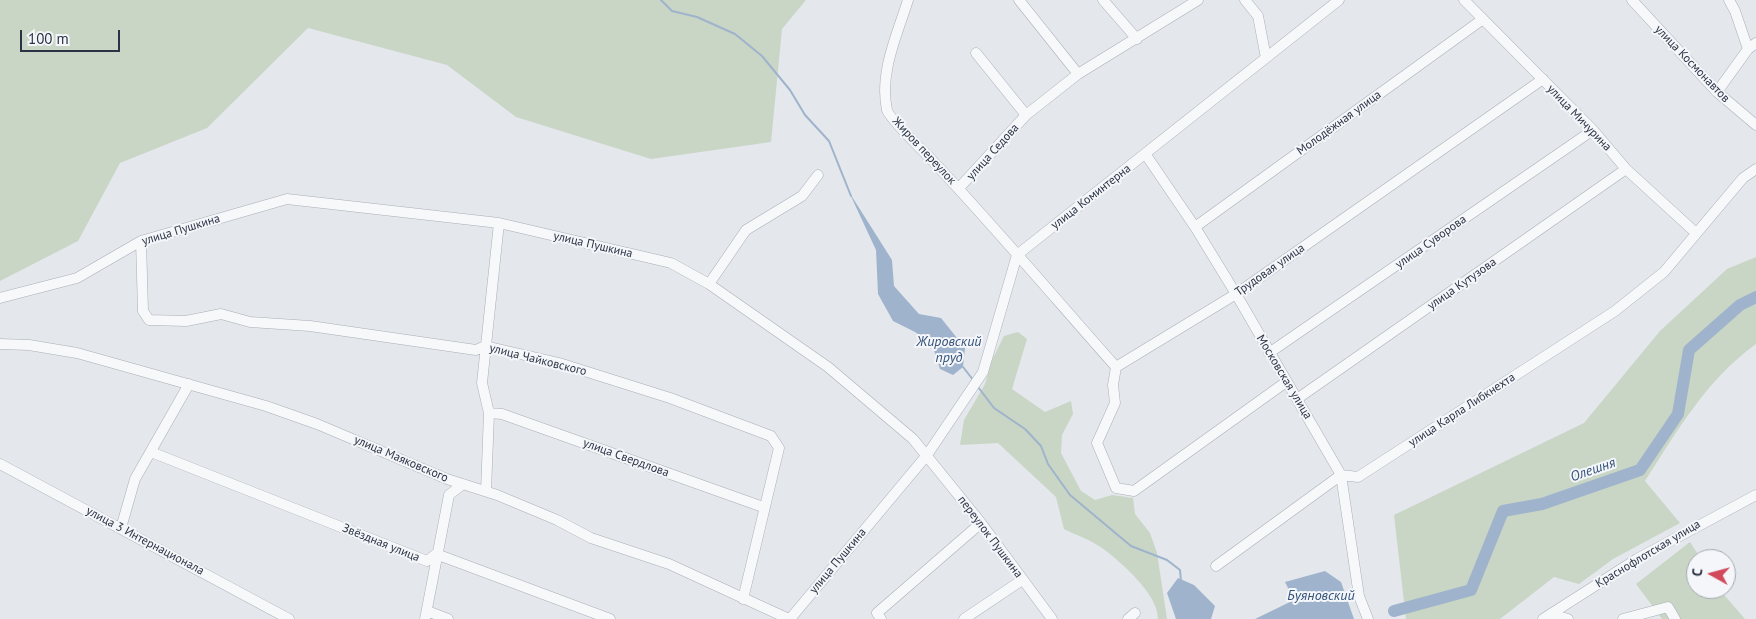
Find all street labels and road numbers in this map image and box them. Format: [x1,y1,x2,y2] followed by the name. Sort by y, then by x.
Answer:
[1651,22,1733,106] street label: улица Космонавтов
[1544,82,1614,154] street label: улица Мичурина
[1294,88,1384,158] street label: Молодёжная улица
[889,114,959,188] street label: Жиров переулок
[964,121,1022,183] street label: улица Седова
[1048,161,1134,233] street label: улица Коминтерна
[140,211,222,249] street label: улица Пушкина
[1393,212,1469,272] street label: улица Суворова
[552,229,634,261] street label: улица Пушкина
[1233,241,1307,299] street label: Трудовая улица
[1425,255,1499,313] street label: улица Кутузова
[1253,332,1315,422] street label: Московская улица
[488,341,588,379] street label: улица Чайковского
[1406,370,1518,450] street label: улица Карла Либкнехта
[352,433,450,485] street label: улица Маяковского
[581,436,671,480] street label: улица Свердлова
[955,493,1025,581] street label: переулок Пушкина
[83,504,207,578] street label: улица 3 Интернационала
[1593,517,1703,591] street label: Краснофлотская улица
[340,521,422,565] street label: Звёздная улица
[807,525,869,597] street label: улица Пушкина

